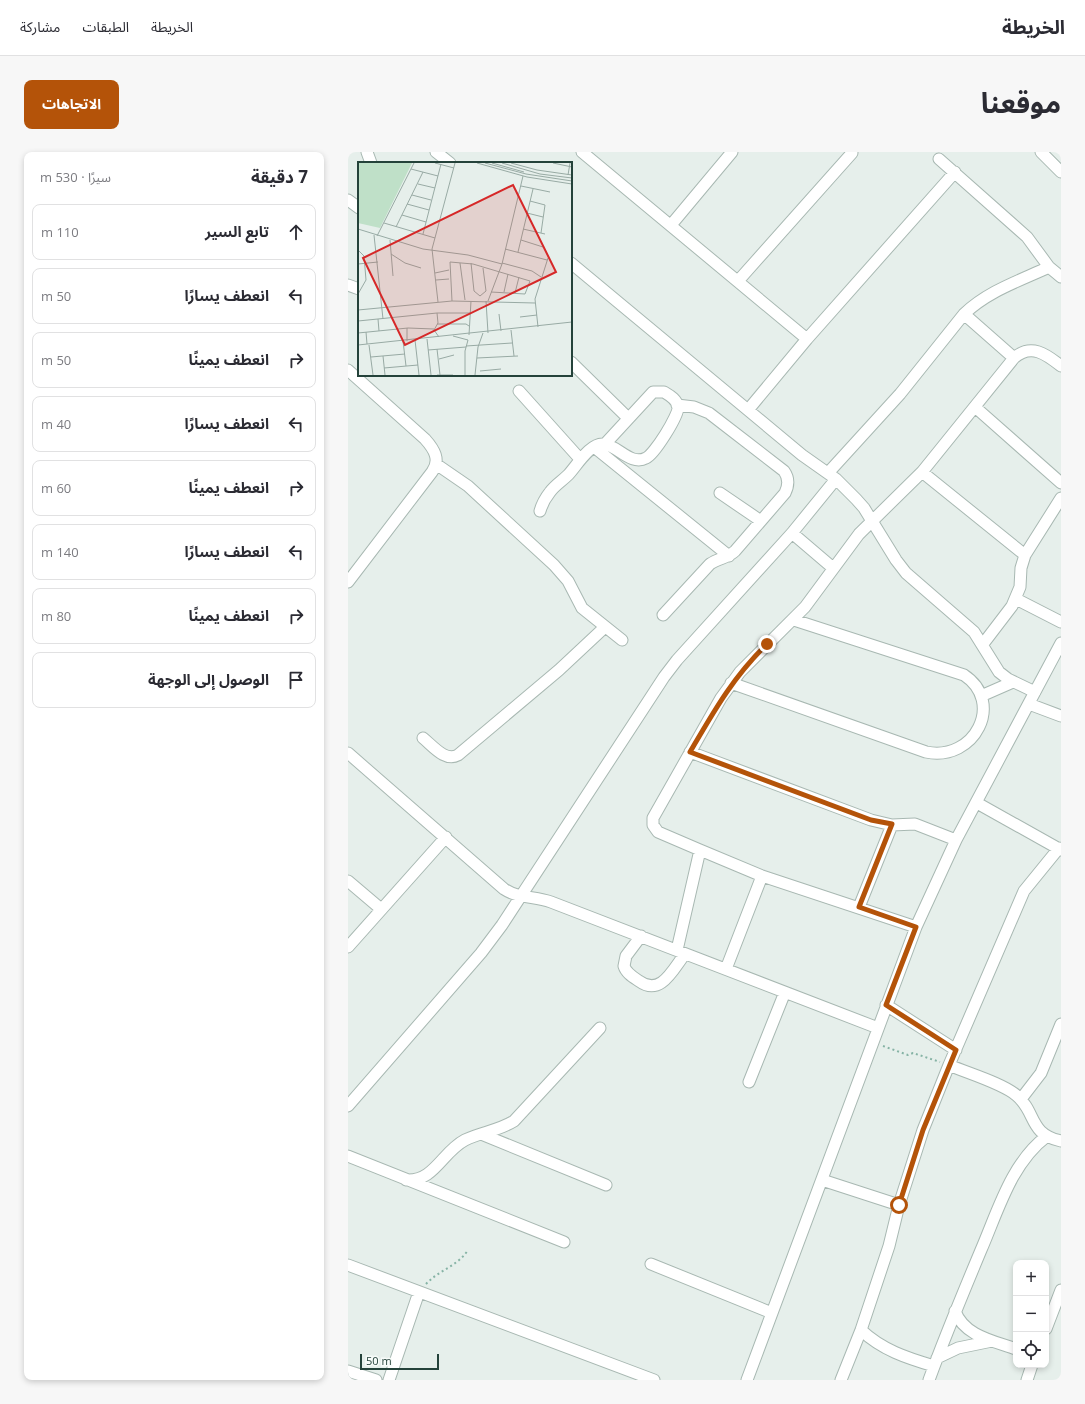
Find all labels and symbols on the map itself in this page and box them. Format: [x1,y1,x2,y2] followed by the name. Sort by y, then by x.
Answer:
[358,162,572,376] inset map
[758,635,776,653] route end
[890,1196,908,1214] route start
[360,1352,439,1371] scale bar

